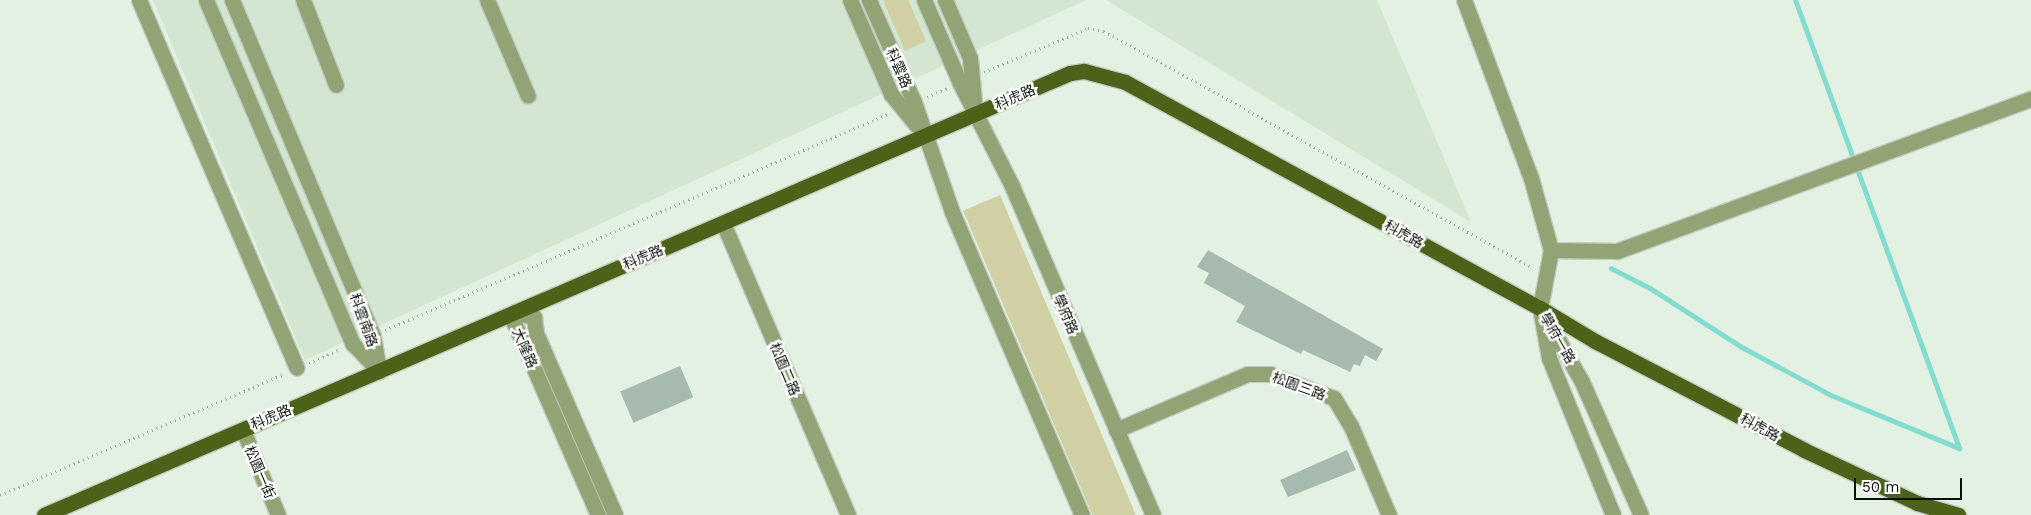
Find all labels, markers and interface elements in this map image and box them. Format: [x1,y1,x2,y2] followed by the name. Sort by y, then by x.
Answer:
[883,45,915,91] street label: 科雲路
[992,81,1038,113] street label: 科虎路
[1382,216,1426,252] street label: 科虎路
[620,241,666,273] street label: 科虎路
[347,291,381,349] street label: 科雲南路
[1050,291,1082,337] street label: 學府路
[1537,310,1579,366] street label: 學府一路
[509,325,541,371] street label: 大隆路
[766,340,804,398] street label: 松園二路
[1270,369,1328,403] street label: 松園三路
[248,401,294,433] street label: 科虎路
[1738,410,1782,444] street label: 科虎路
[241,443,279,501] street label: 松園一街
[1856,468,1964,500] scale bar
[1862,478,1899,496] text: 50 m

